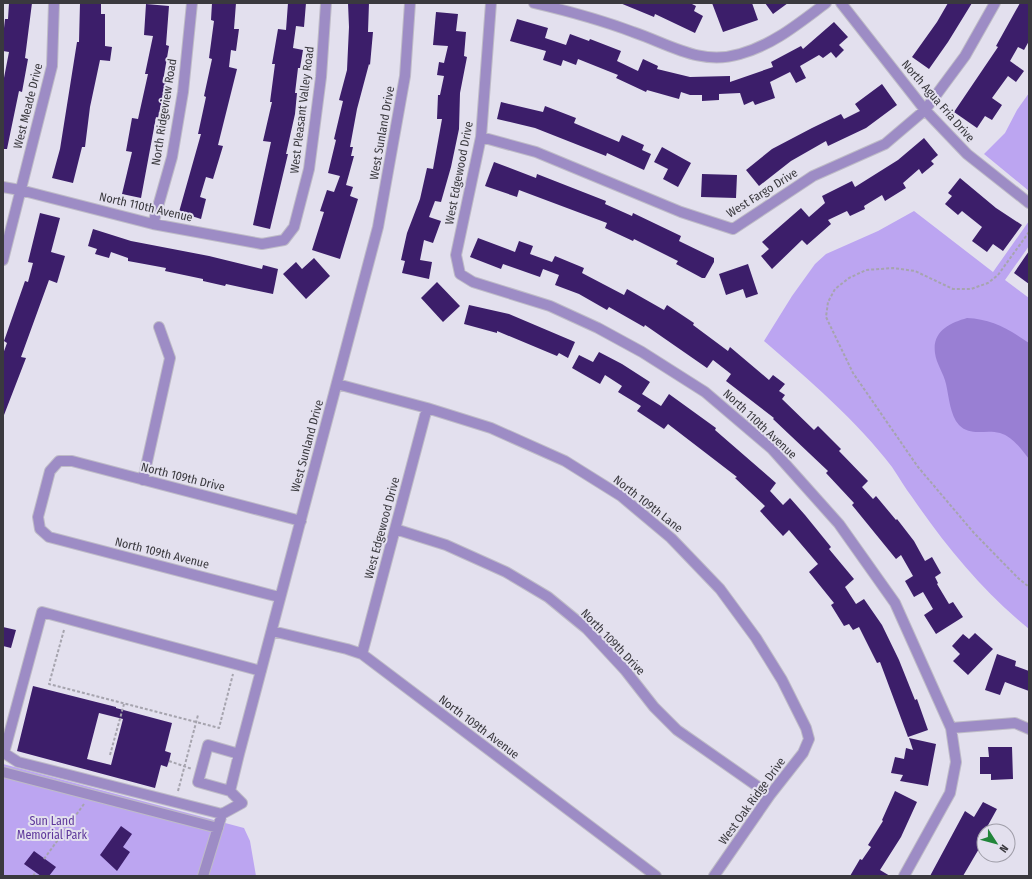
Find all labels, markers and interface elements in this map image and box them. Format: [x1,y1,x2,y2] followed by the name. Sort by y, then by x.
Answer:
[287,46,317,174] street label: West Pleasant Valley Road
[899,57,977,145] street label: North Agua Fria Drive
[149,58,179,166] street label: North Ridgeview Road
[11,62,45,150] street label: West Meade Drive
[367,85,397,181] street label: West Sunland Drive
[442,120,476,226] street label: West Edgewood Drive
[724,166,800,220] street label: West Fargo Drive
[98,189,194,225] street label: North 110th Avenue
[720,386,800,462] street label: North 110th Avenue
[288,398,326,494] street label: West Sunland Drive
[140,460,226,494] street label: North 109th Drive
[611,473,685,535] street label: North 109th Lane
[362,475,402,581] street label: West Edgewood Drive
[113,535,211,571] street label: North 109th Avenue
[578,606,648,678] street label: North 109th Drive
[436,692,522,762] street label: North 109th Avenue
[716,755,788,847] street label: West Oak Ridge Drive
[17,814,88,842] park label: Sun Land Memorial Park
[976,823,1016,863] north arrow
[996,842,1011,855] text: N

